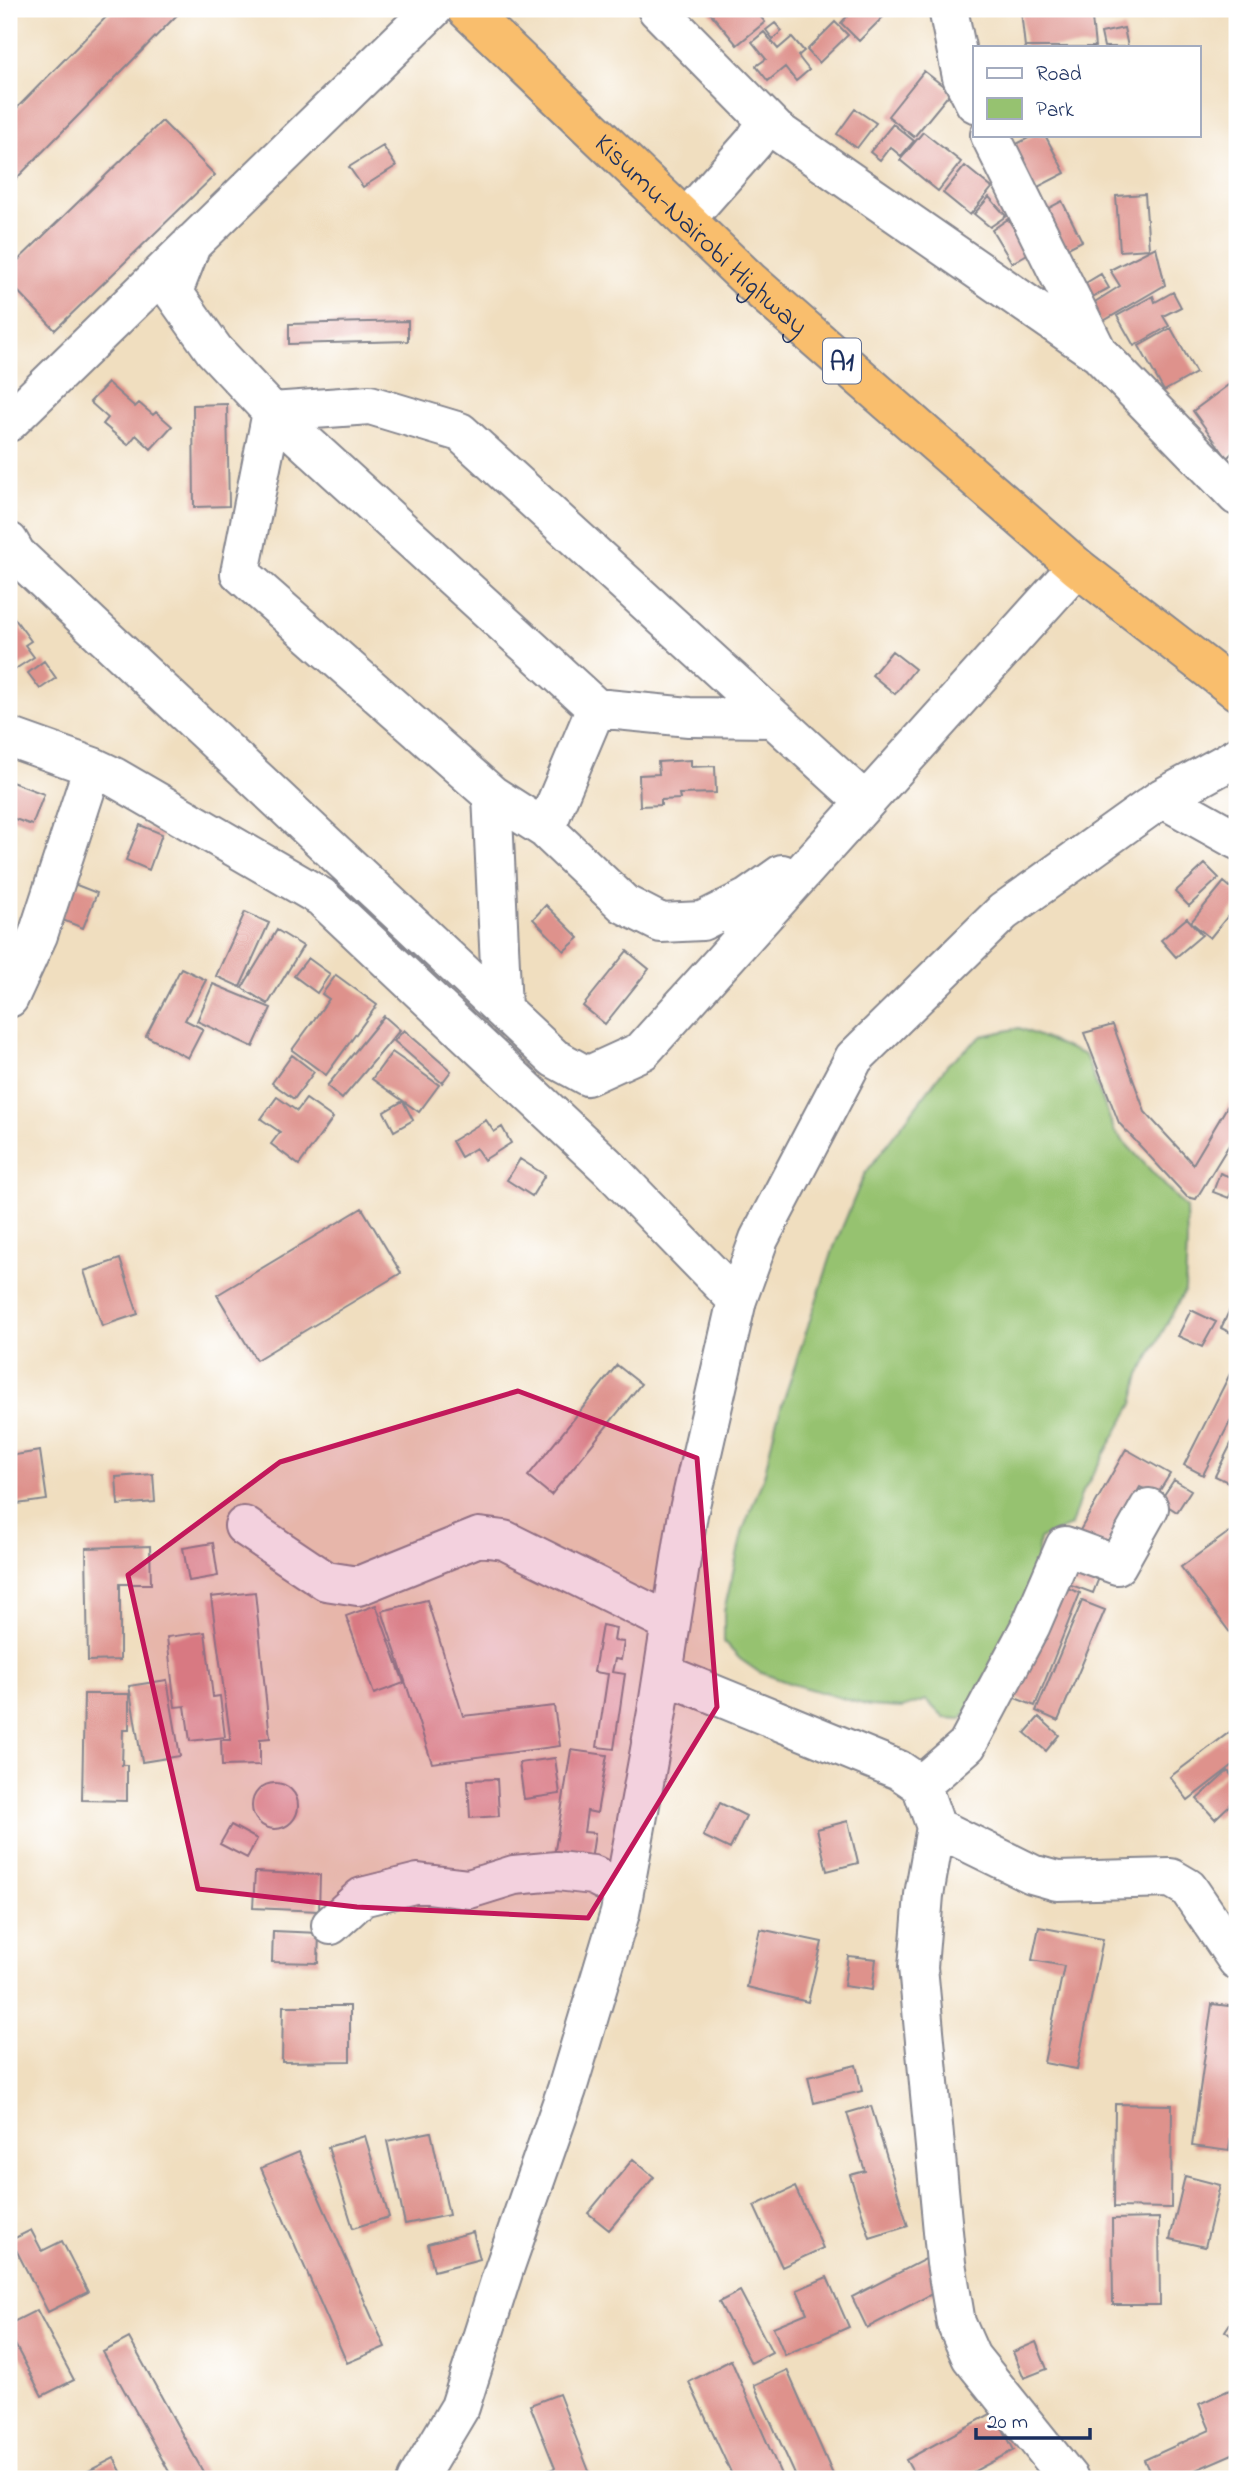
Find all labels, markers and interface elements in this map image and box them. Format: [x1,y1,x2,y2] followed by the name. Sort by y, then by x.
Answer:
[973,46,1200,136] legend
[1036,60,1082,90] text: Road
[1036,96,1075,126] text: Park
[584,125,816,347] street label: Kisumu-Nairobi Highway
[823,338,861,384] road number: A1
[976,2397,1090,2441] scale bar
[987,2408,1028,2438] text: 20 m

